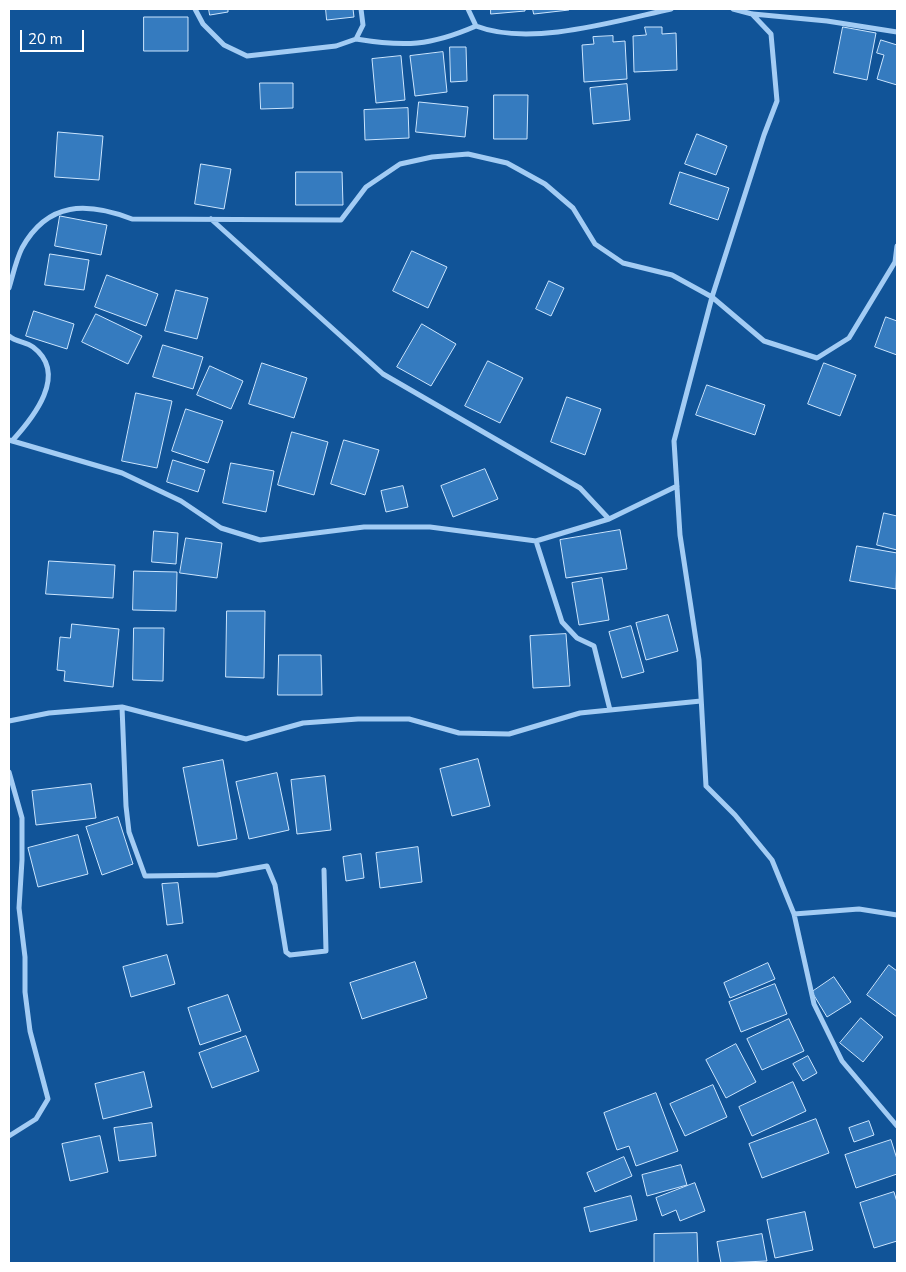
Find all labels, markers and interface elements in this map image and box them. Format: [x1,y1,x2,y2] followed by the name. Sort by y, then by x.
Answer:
[22,20,86,52] scale bar
[28,29,63,49] text: 20 m

